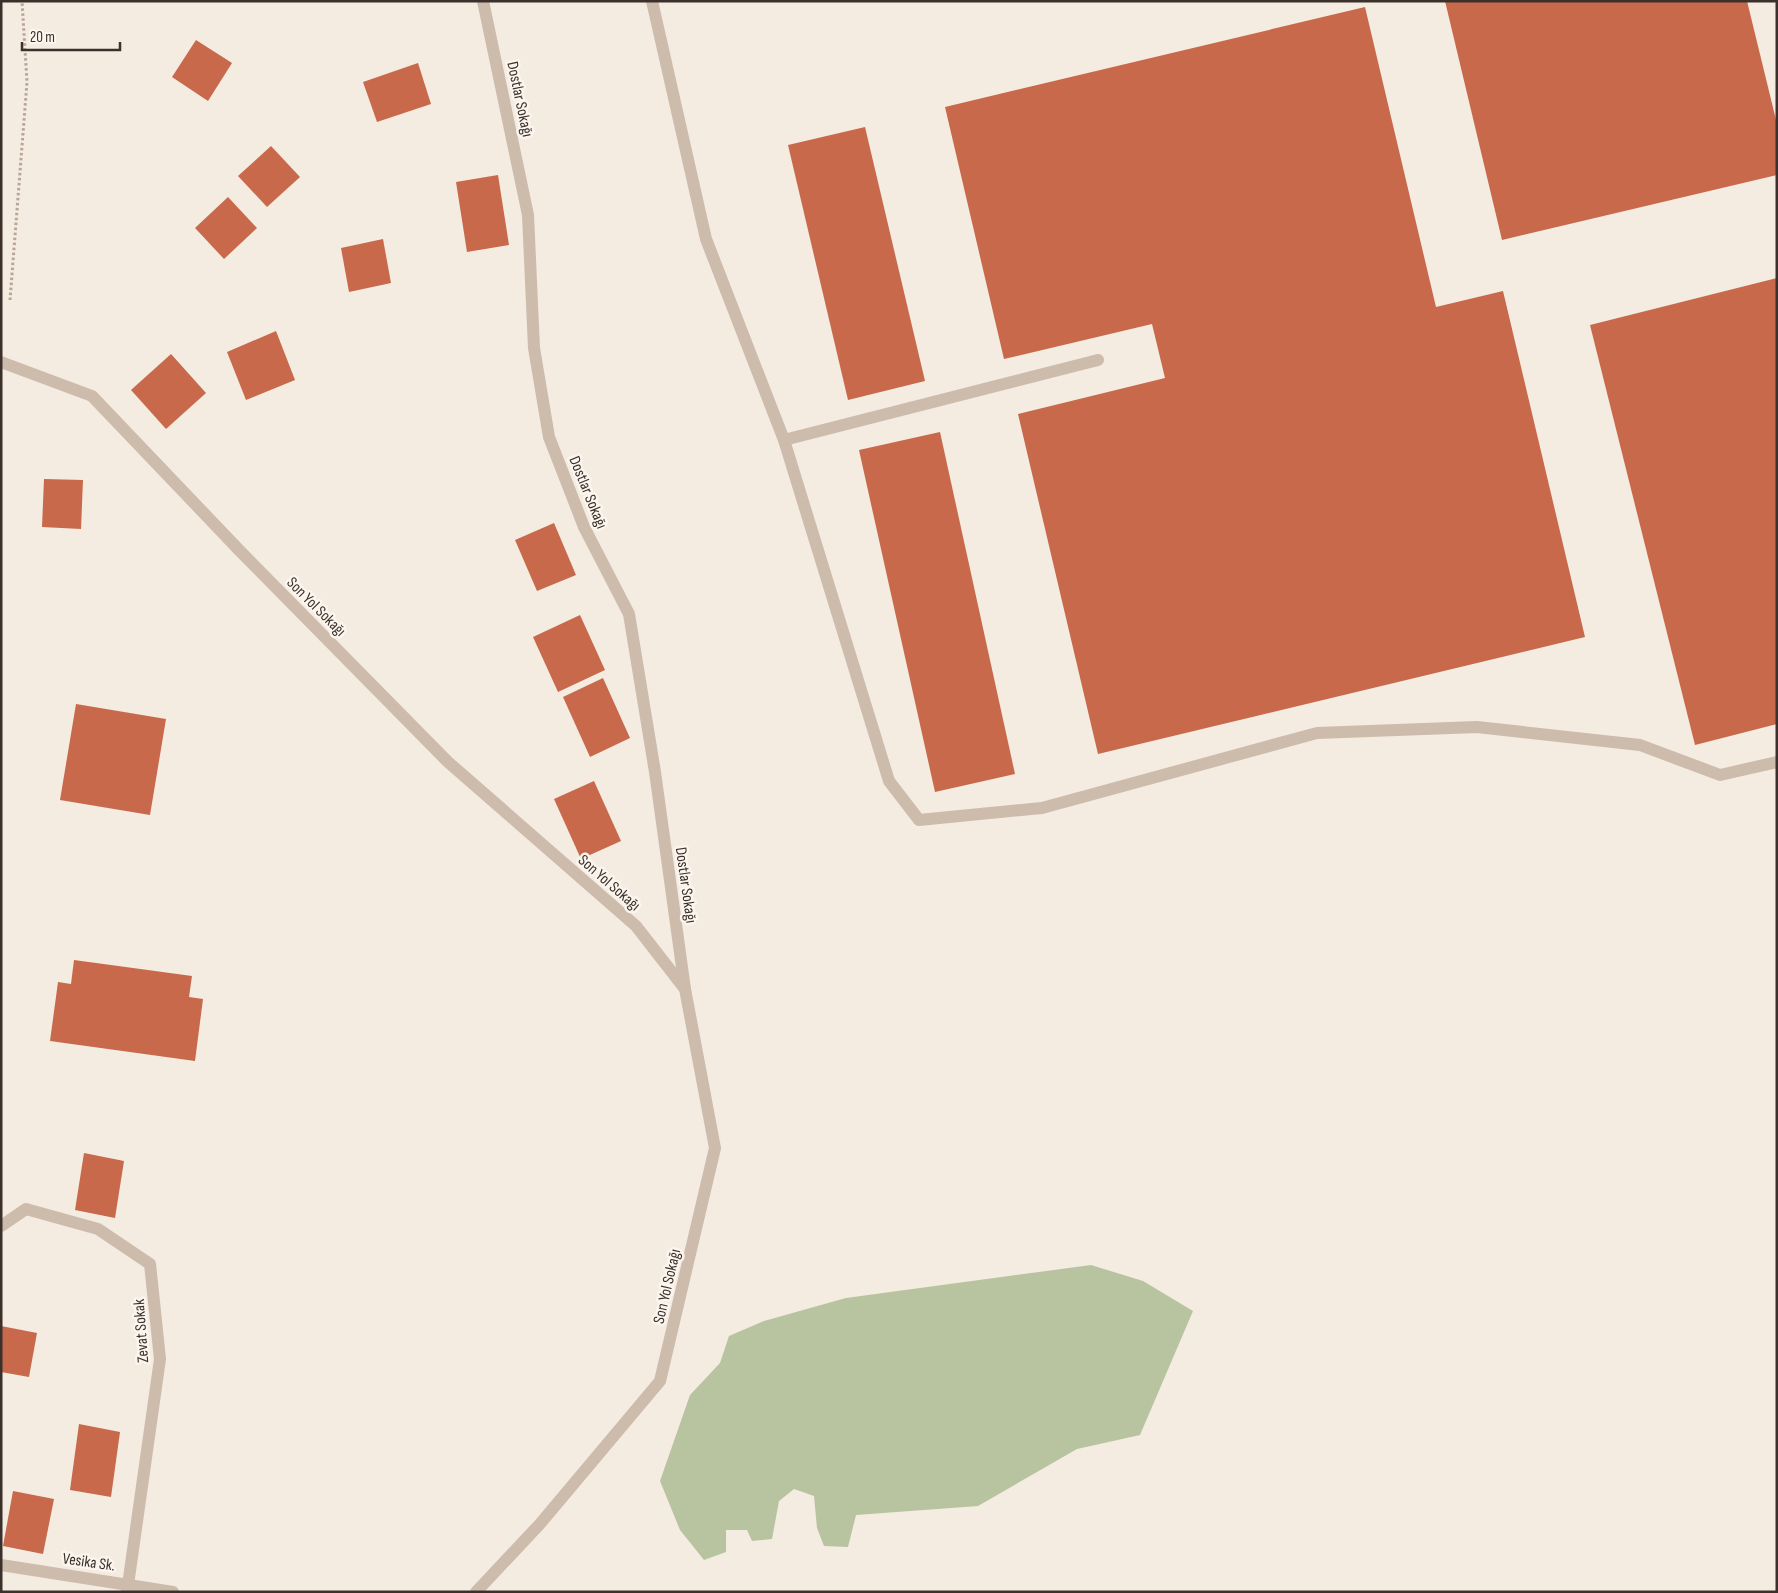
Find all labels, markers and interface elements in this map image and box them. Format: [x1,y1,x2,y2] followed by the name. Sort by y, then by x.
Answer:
[22,20,120,52] scale bar
[30,28,55,47] text: 20 m
[502,60,537,139] street label: Dostlar Sokağı
[564,454,611,532] street label: Dostlar Sokağı
[282,573,350,641] street label: Son Yol Sokağı
[671,846,700,924] street label: Dostlar Sokağı
[574,851,644,915] street label: Son Yol Sokağı
[650,1247,685,1326] street label: Son Yol Sokağı
[130,1298,153,1364] street label: Zevat Sokak
[61,1549,116,1576] street label: Vesika Sk.

